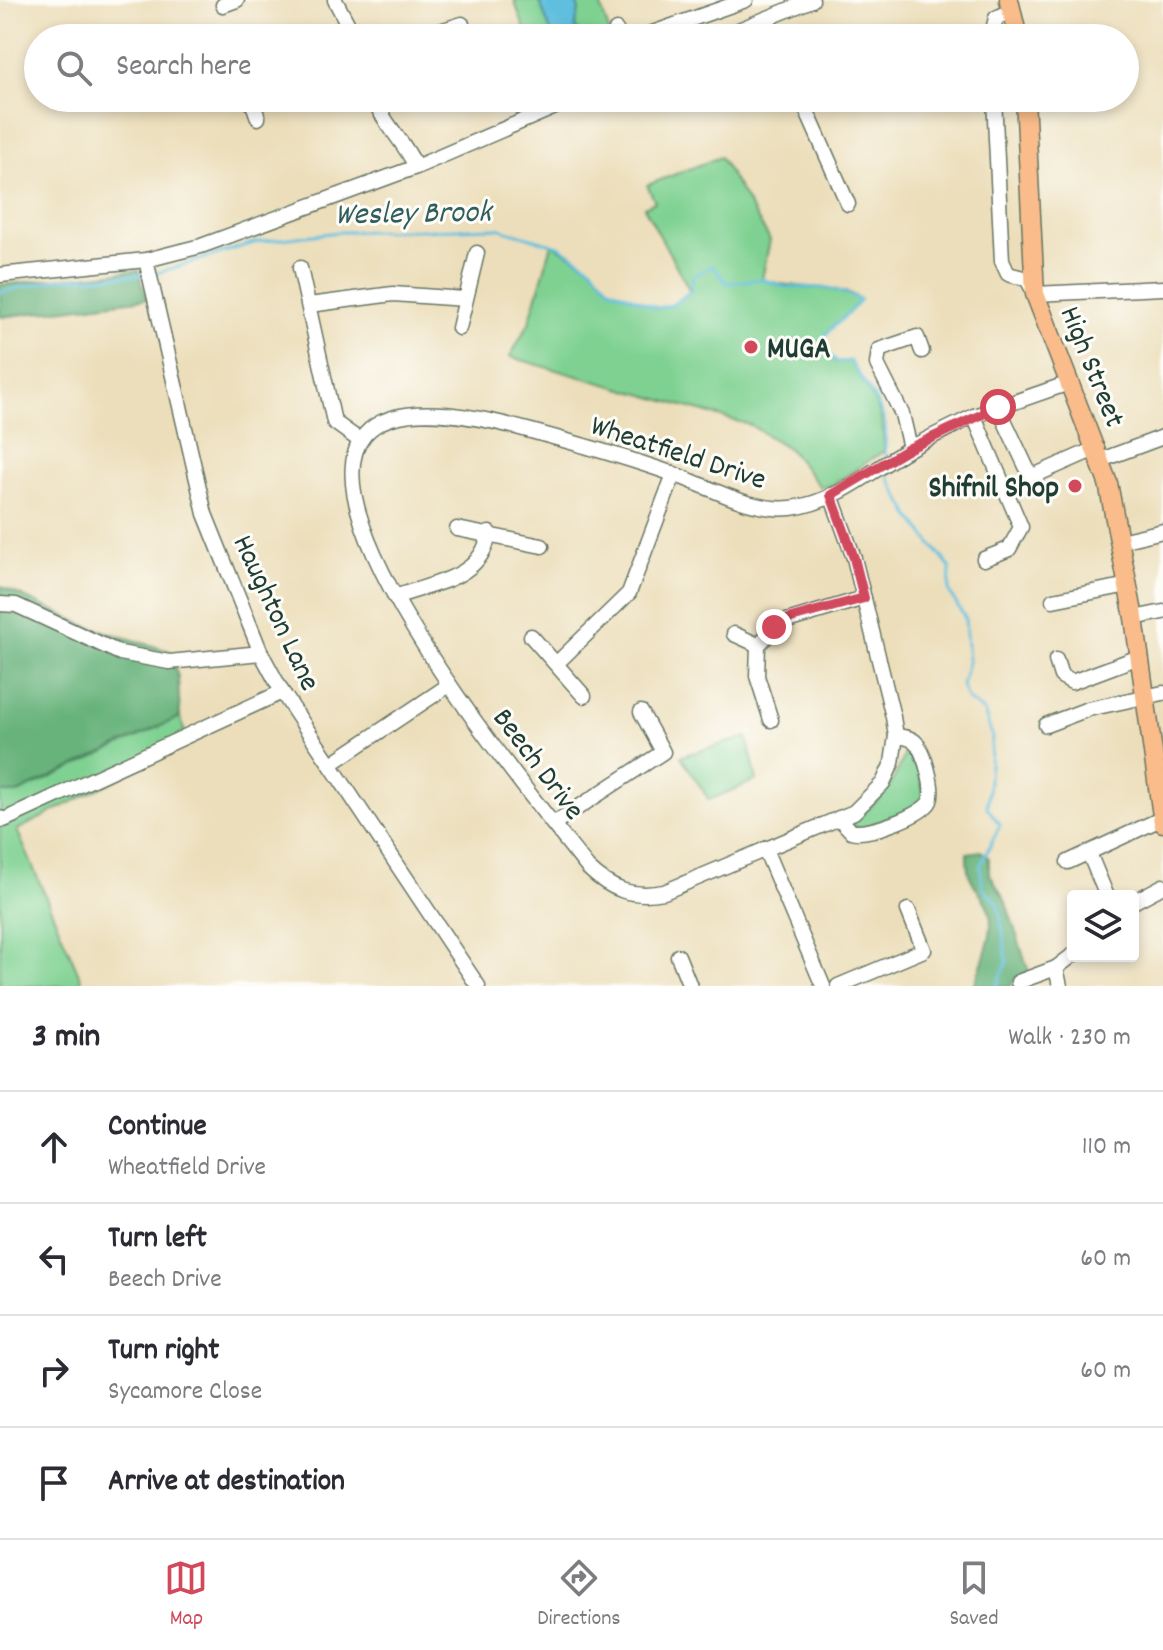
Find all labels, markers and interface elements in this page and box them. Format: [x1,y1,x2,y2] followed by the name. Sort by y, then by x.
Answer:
[24,24,1139,112] search box
[52,46,96,90] icon: search
[116,47,252,90] text: Search here
[334,192,495,240] water label: Wesley Brook
[1046,301,1134,435] street label: High Street
[767,330,831,373] place label: MUGA
[742,338,760,356] marker: MUGA
[980,389,1016,425] route start
[584,407,771,504] street label: Wheatfield Drive
[928,469,1059,512] place label: Shifnil Shop
[1066,477,1084,495] marker: Shifnil Shop
[219,529,329,699] street label: Haughton Lane
[756,609,792,645] route end
[480,700,593,831] street label: Beech Drive
[1067,890,1139,962] map controls
[1067,890,1139,962] button: layers
[32,1014,100,1063] text: 3 min
[1008,1020,1131,1057] text: Walk · 230 m
[108,1107,207,1150] text: Continue
[32,1125,76,1169] icon: ahead
[1082,1129,1131,1166] text: 110 m
[108,1150,266,1187] text: Wheatfield Drive
[108,1219,207,1262] text: Turn left
[32,1237,76,1281] icon: left
[1080,1241,1131,1278] text: 60 m
[108,1262,222,1299] text: Beech Drive
[108,1331,219,1374] text: Turn right
[32,1349,76,1393] icon: right
[1080,1353,1131,1390] text: 60 m
[108,1374,262,1411] text: Sycamore Close
[32,1461,76,1505] icon: arrive
[108,1462,345,1505] text: Arrive at destination
[164,1556,208,1635] tab: Map
[537,1556,621,1635] tab: Directions
[949,1556,999,1635] tab: Saved

